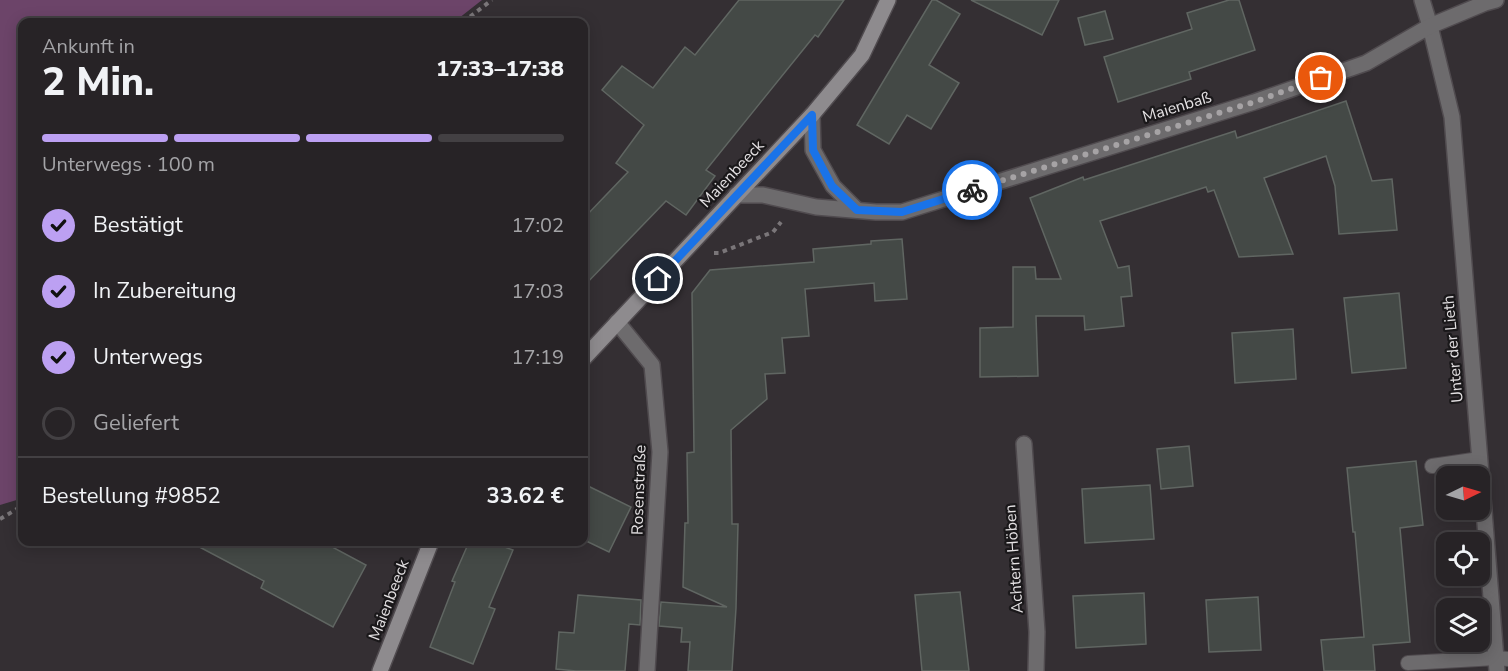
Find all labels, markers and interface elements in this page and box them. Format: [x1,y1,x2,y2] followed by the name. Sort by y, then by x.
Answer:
[42,33,135,60] text: Ankunft in
[1295,52,1346,103] pin
[436,54,564,84] text: 17:33–17:38
[42,56,154,109] text: 2 Min.
[1304,61,1337,94] icon: bag
[1140,86,1214,128] street label: Maienbaß
[695,135,770,213] street label: Maienbeeck
[42,151,215,178] text: Unterwegs · 100 m
[942,160,1002,220] courier
[956,174,989,207] icon: bike
[42,209,75,242] icon: check
[93,210,183,240] text: Bestätigt
[511,212,564,239] text: 17:02
[632,253,683,304] pin
[641,262,674,295] icon: home
[42,275,75,308] icon: check
[93,276,236,306] text: In Zubereitung
[511,278,564,305] text: 17:03
[1437,294,1469,404] street label: Unter der Lieth
[42,341,75,374] icon: check
[93,342,203,372] text: Unterwegs
[511,344,564,371] text: 17:19
[93,408,179,438] text: Geliefert
[626,444,652,536] street label: Rosenstraße
[1436,466,1490,520] north arrow
[1436,466,1490,652] map controls
[42,481,221,511] text: Bestellung #9852
[487,481,564,511] text: 33.62 €
[999,504,1029,614] street label: Achtern Höben
[1436,532,1490,586] button: locate
[363,555,415,644] street label: Maienbeeck
[1436,598,1490,652] button: layers

